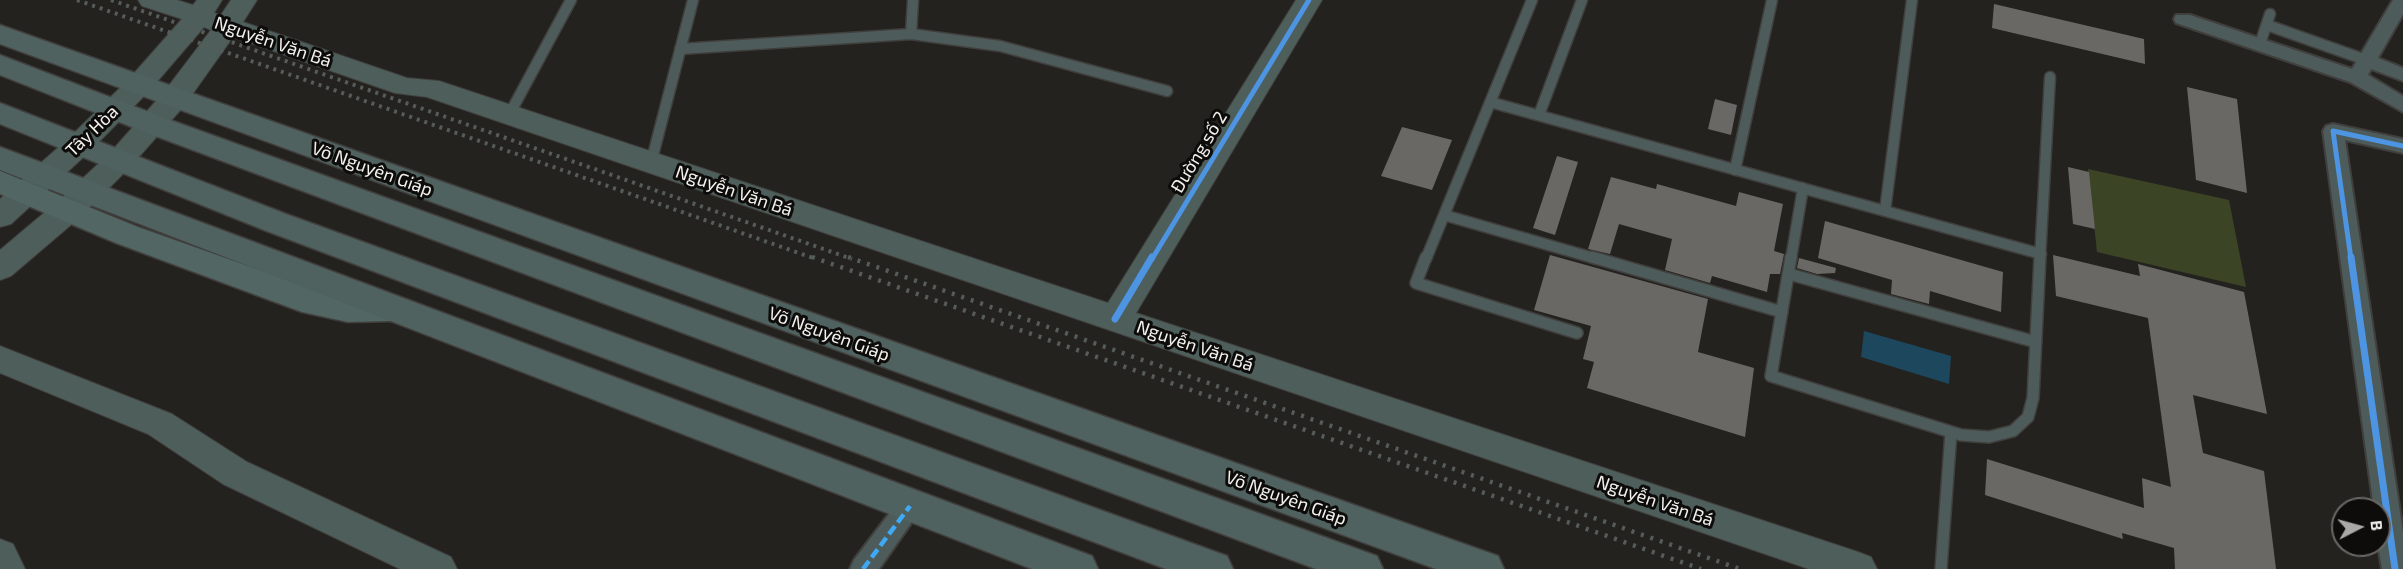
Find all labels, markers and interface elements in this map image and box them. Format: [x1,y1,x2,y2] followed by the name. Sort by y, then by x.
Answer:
[212,12,334,72] street label: Nguyễn Văn Bá
[61,101,123,161] street label: Tây Hòa
[1166,107,1232,197] street label: Đường số 2
[309,137,435,201] street label: Võ Nguyên Giáp
[673,161,795,221] street label: Nguyễn Văn Bá
[766,302,892,366] street label: Võ Nguyên Giáp
[1134,316,1256,376] street label: Nguyễn Văn Bá
[1223,466,1349,530] street label: Võ Nguyên Giáp
[1594,471,1716,531] street label: Nguyễn Văn Bá
[2331,497,2391,557] north arrow
[2367,519,2387,531] text: B

